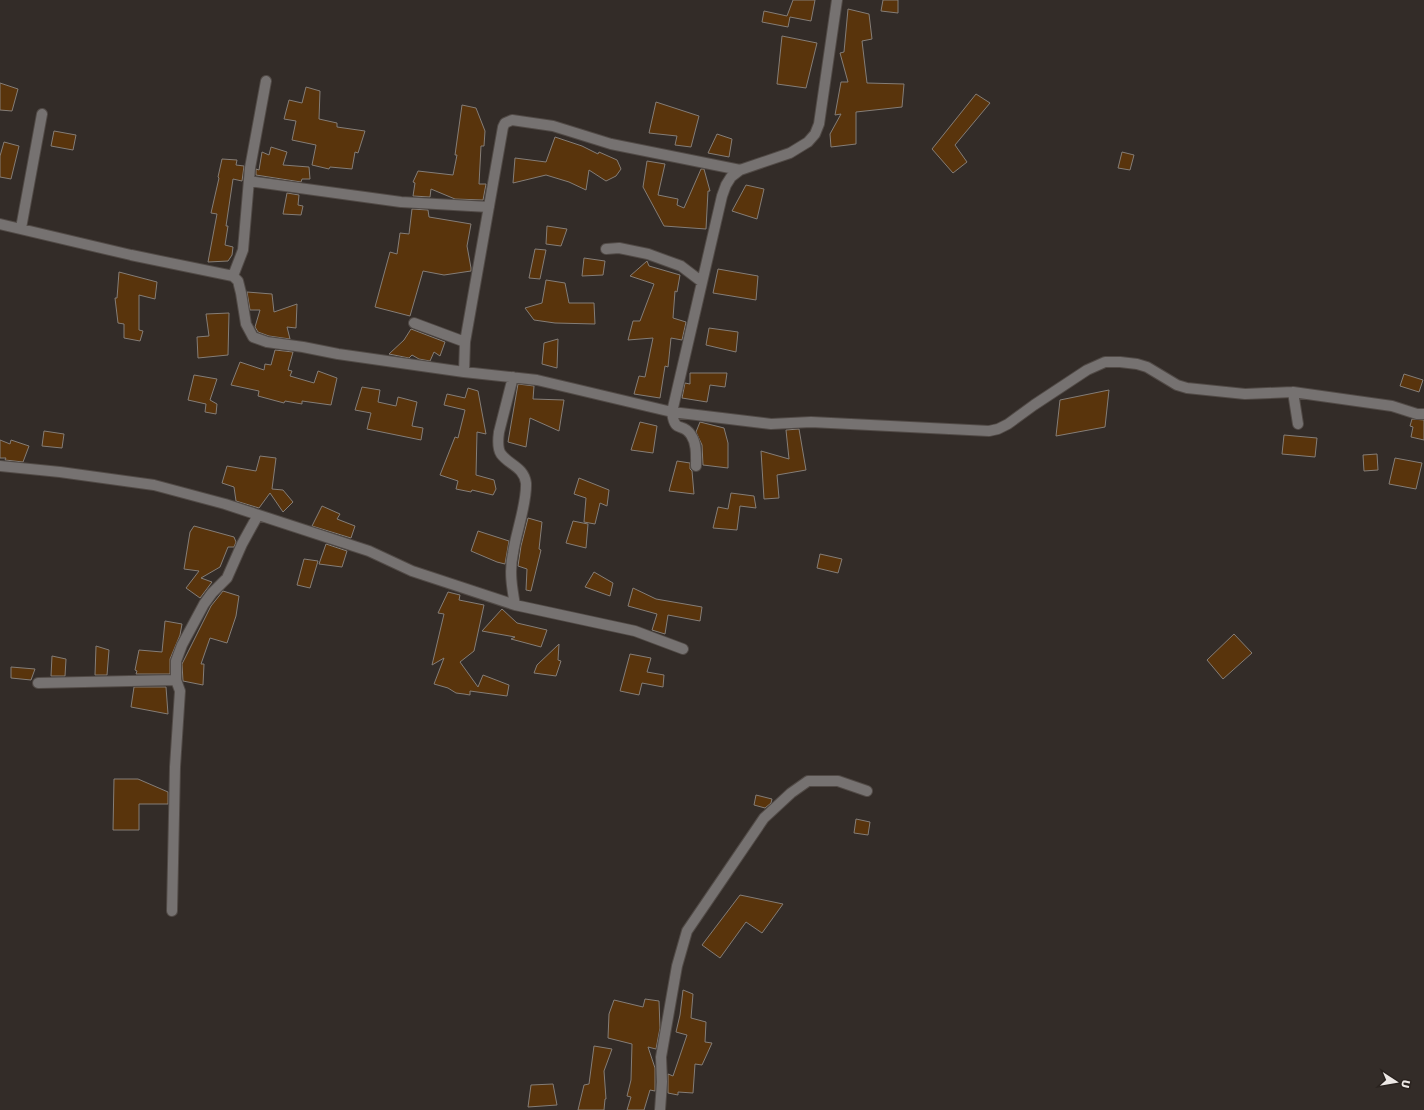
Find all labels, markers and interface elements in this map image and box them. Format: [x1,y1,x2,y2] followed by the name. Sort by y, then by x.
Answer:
[1376,1062,1416,1102] north arrow
[1398,1079,1412,1089] text: U

